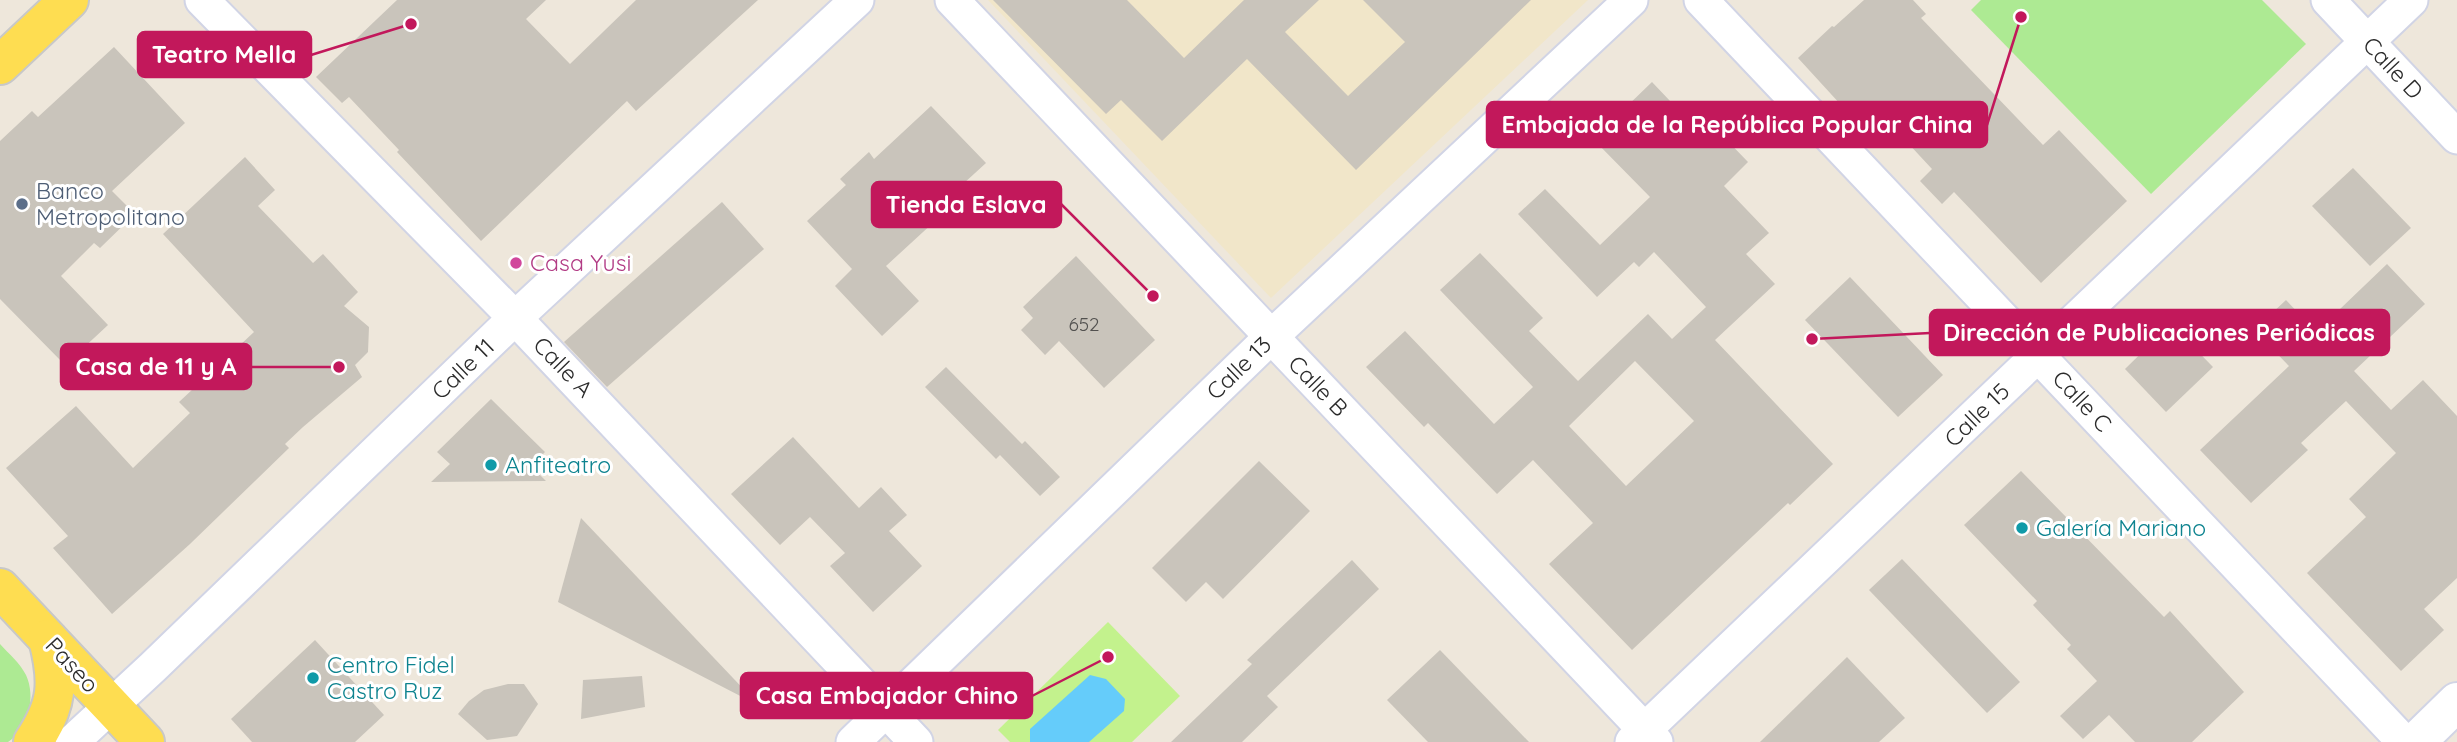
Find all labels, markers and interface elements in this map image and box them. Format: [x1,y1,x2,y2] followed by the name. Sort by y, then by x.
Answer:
[2357,30,2430,105] street label: Calle D
[138,32,311,77] callout: Teatro Mella
[152,39,296,69] text: Teatro Mella
[1487,102,1987,147] callout: Embajada de la República Popular China
[1501,109,1973,139] text: Embajada de la República Popular China
[36,176,185,231] place label: Banco Metropolitano
[872,182,1061,227] callout: Tienda Eslava
[885,189,1047,219] text: Tienda Eslava
[14,196,30,212] marker: Banco Metropolitano
[530,248,631,277] place label: Casa Yusi
[508,255,524,271] marker: Casa Yusi
[1930,310,2389,355] callout: Dirección de Publicaciones Periódicas
[1068,312,1100,336] house number: 652
[1943,317,2375,347] text: Dirección de Publicaciones Periódicas
[527,330,599,403] street label: Calle A
[1200,330,1277,406] street label: Calle 13
[425,332,500,405] street label: Calle 11
[61,344,251,389] callout: Casa de 11 y A
[1282,349,1354,422] street label: Calle B
[75,351,237,381] text: Casa de 11 y A
[2047,364,2118,437] street label: Calle C
[1938,377,2015,453] street label: Calle 15
[505,450,611,479] place label: Anfiteatro
[483,457,499,473] marker: Anfiteatro
[2036,513,2206,542] place label: Galería Mariano
[2014,520,2030,536] marker: Galería Mariano
[40,631,105,698] street label: Paseo
[327,650,455,705] place label: Centro Fidel Castro Ruz
[305,670,321,686] marker: Centro Fidel Castro Ruz
[741,673,1032,718] callout: Casa Embajador Chino
[756,680,1018,710] text: Casa Embajador Chino

